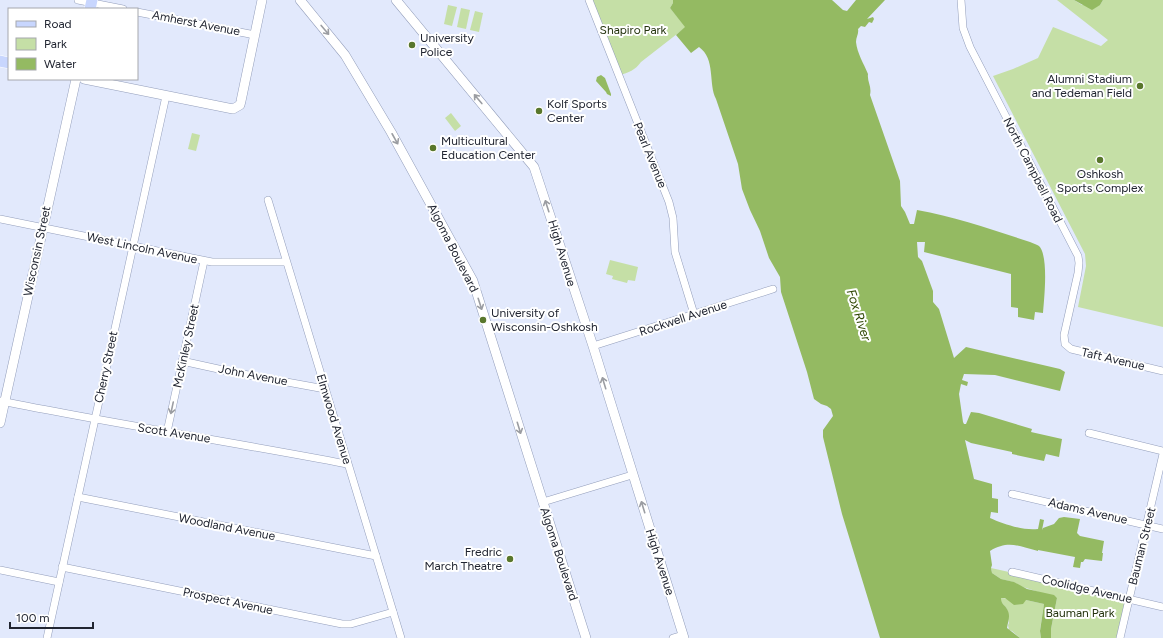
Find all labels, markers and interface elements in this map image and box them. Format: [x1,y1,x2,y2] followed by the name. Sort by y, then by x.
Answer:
[8,8,138,80] legend
[151,8,242,38] street label: Amherst Avenue
[44,17,72,31] text: Road
[600,23,667,37] park label: Shapiro Park
[320,25,329,35] one-way arrow
[420,31,475,59] place label: University Police
[44,37,67,51] text: Park
[407,40,417,50] marker: University Police
[44,57,76,71] text: Water
[1032,72,1132,100] place label: Alumni Stadium and Tedeman Field
[1135,81,1145,91] marker: Alumni Stadium and Tedeman Field
[473,93,482,104] one-way arrow
[547,97,607,125] place label: Kolf Sports Center
[534,106,544,116] marker: Kolf Sports Center
[1000,115,1066,225] street label: North Campbell Road
[630,120,670,190] street label: Pearl Avenue
[392,133,399,145] one-way arrow
[441,134,535,162] place label: Multicultural Education Center
[428,143,438,153] marker: Multicultural Education Center
[1095,155,1105,165] marker: Oshkosh Sports Complex
[1057,167,1143,195] place label: Oshkosh Sports Complex
[543,200,551,212] one-way arrow
[425,201,481,295] street label: Algoma Boulevard
[21,204,53,297] street label: Wisconsin Street
[545,218,579,288] street label: High Avenue
[85,229,199,267] street label: West Lincoln Avenue
[844,287,875,343] water label: Fox River
[477,297,484,310] one-way arrow
[637,297,729,339] street label: Rockwell Avenue
[170,302,202,389] street label: McKinley Street
[491,306,598,334] place label: University of Wisconsin-Oshkosh
[478,315,488,325] marker: University of Wisconsin-Oshkosh
[92,329,121,404] street label: Cherry Street
[1080,345,1146,373] street label: Taft Avenue
[217,361,289,389] street label: John Avenue
[314,372,355,466] street label: Elmwood Avenue
[600,377,607,390] one-way arrow
[168,401,176,414] one-way arrow
[137,420,212,446] street label: Scott Avenue
[516,421,523,434] one-way arrow
[1047,495,1129,527] street label: Adams Avenue
[638,502,646,514] one-way arrow
[1126,505,1159,586] street label: Bauman Street
[537,506,581,602] street label: Algoma Boulevard
[178,511,277,543] street label: Woodland Avenue
[643,527,677,597] street label: High Avenue
[424,545,503,573] place label: Fredric March Theatre
[505,554,515,564] marker: Fredric March Theatre
[1041,572,1134,606] street label: Coolidge Avenue
[182,585,275,617] street label: Prospect Avenue
[10,604,93,630] scale bar
[1046,606,1115,620] park label: Bauman Park
[16,611,50,625] text: 100 m

